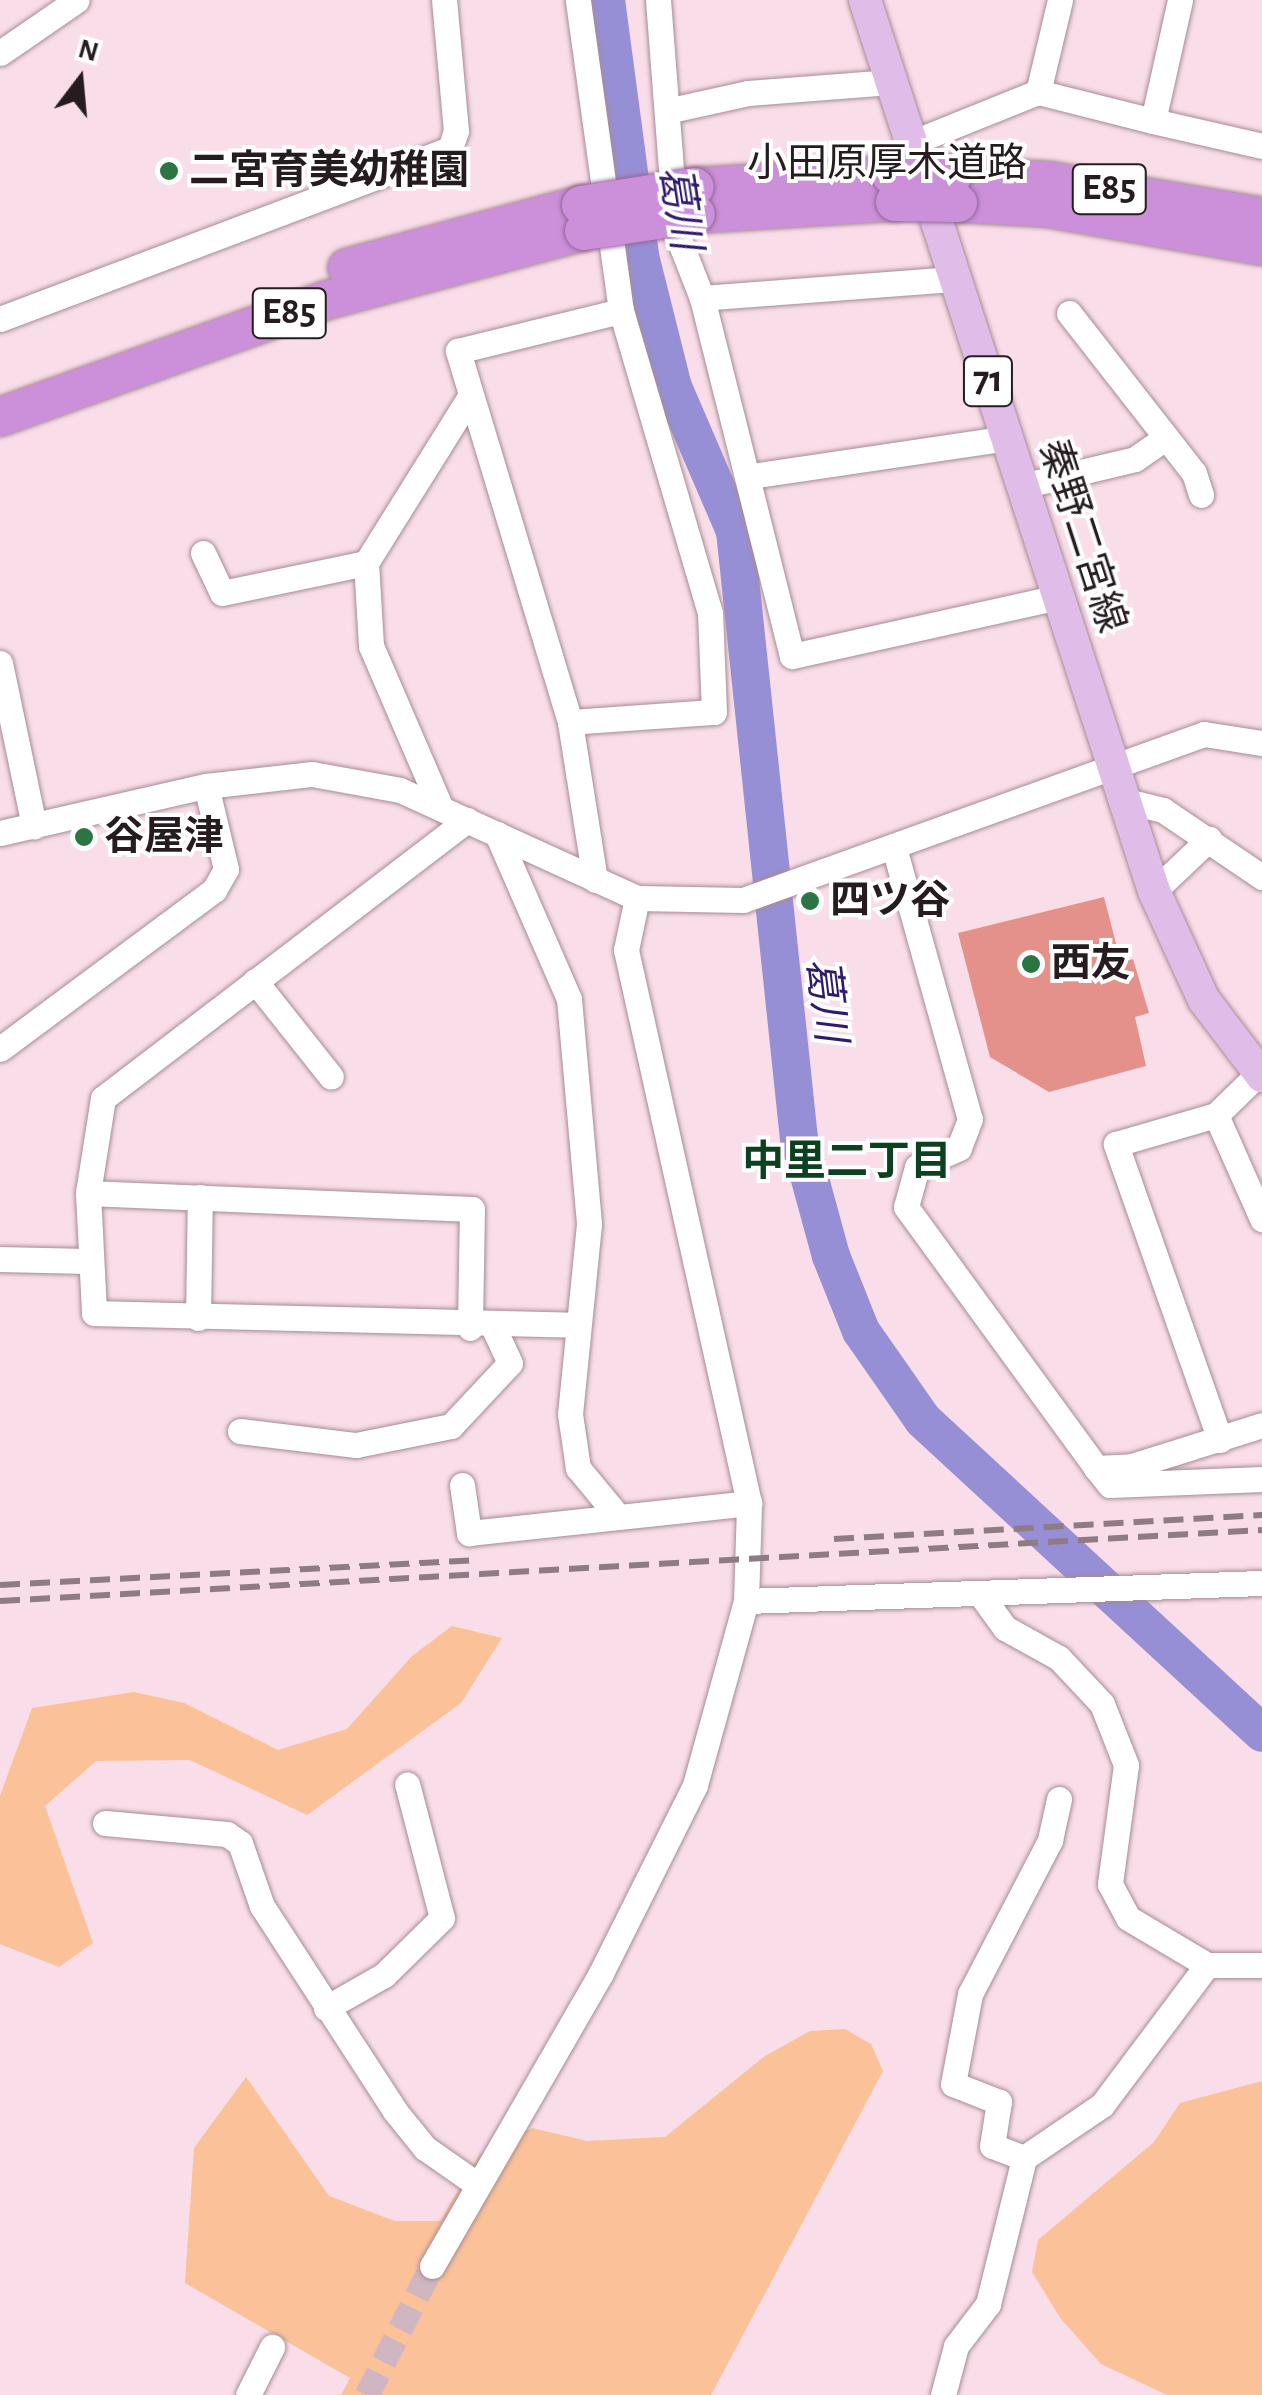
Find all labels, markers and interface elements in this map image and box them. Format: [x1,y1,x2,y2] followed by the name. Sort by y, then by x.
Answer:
[30,30,130,130] north arrow
[75,35,101,67] text: N
[747,140,1027,188] street label: 小田原厚木道路
[189,147,469,195] place label: 二宮育美幼稚園
[1072,156,1146,222] road number: E85
[158,160,180,182] marker: 二宮育美幼稚園
[649,163,711,253] water label: 葛川
[252,280,326,346] road number: E85
[960,348,1016,414] road number: 71
[1028,433,1136,639] street label: 秦野二宮線
[104,813,224,861] place label: 谷屋津
[73,826,95,848] marker: 谷屋津
[830,877,950,925] place label: 四ツ谷
[799,890,821,912] marker: 四ツ谷
[1051,940,1131,988] place label: 西友
[1020,953,1042,975] marker: 西友
[796,955,856,1045] water label: 葛川
[742,1137,952,1187] district label: 中里二丁目

